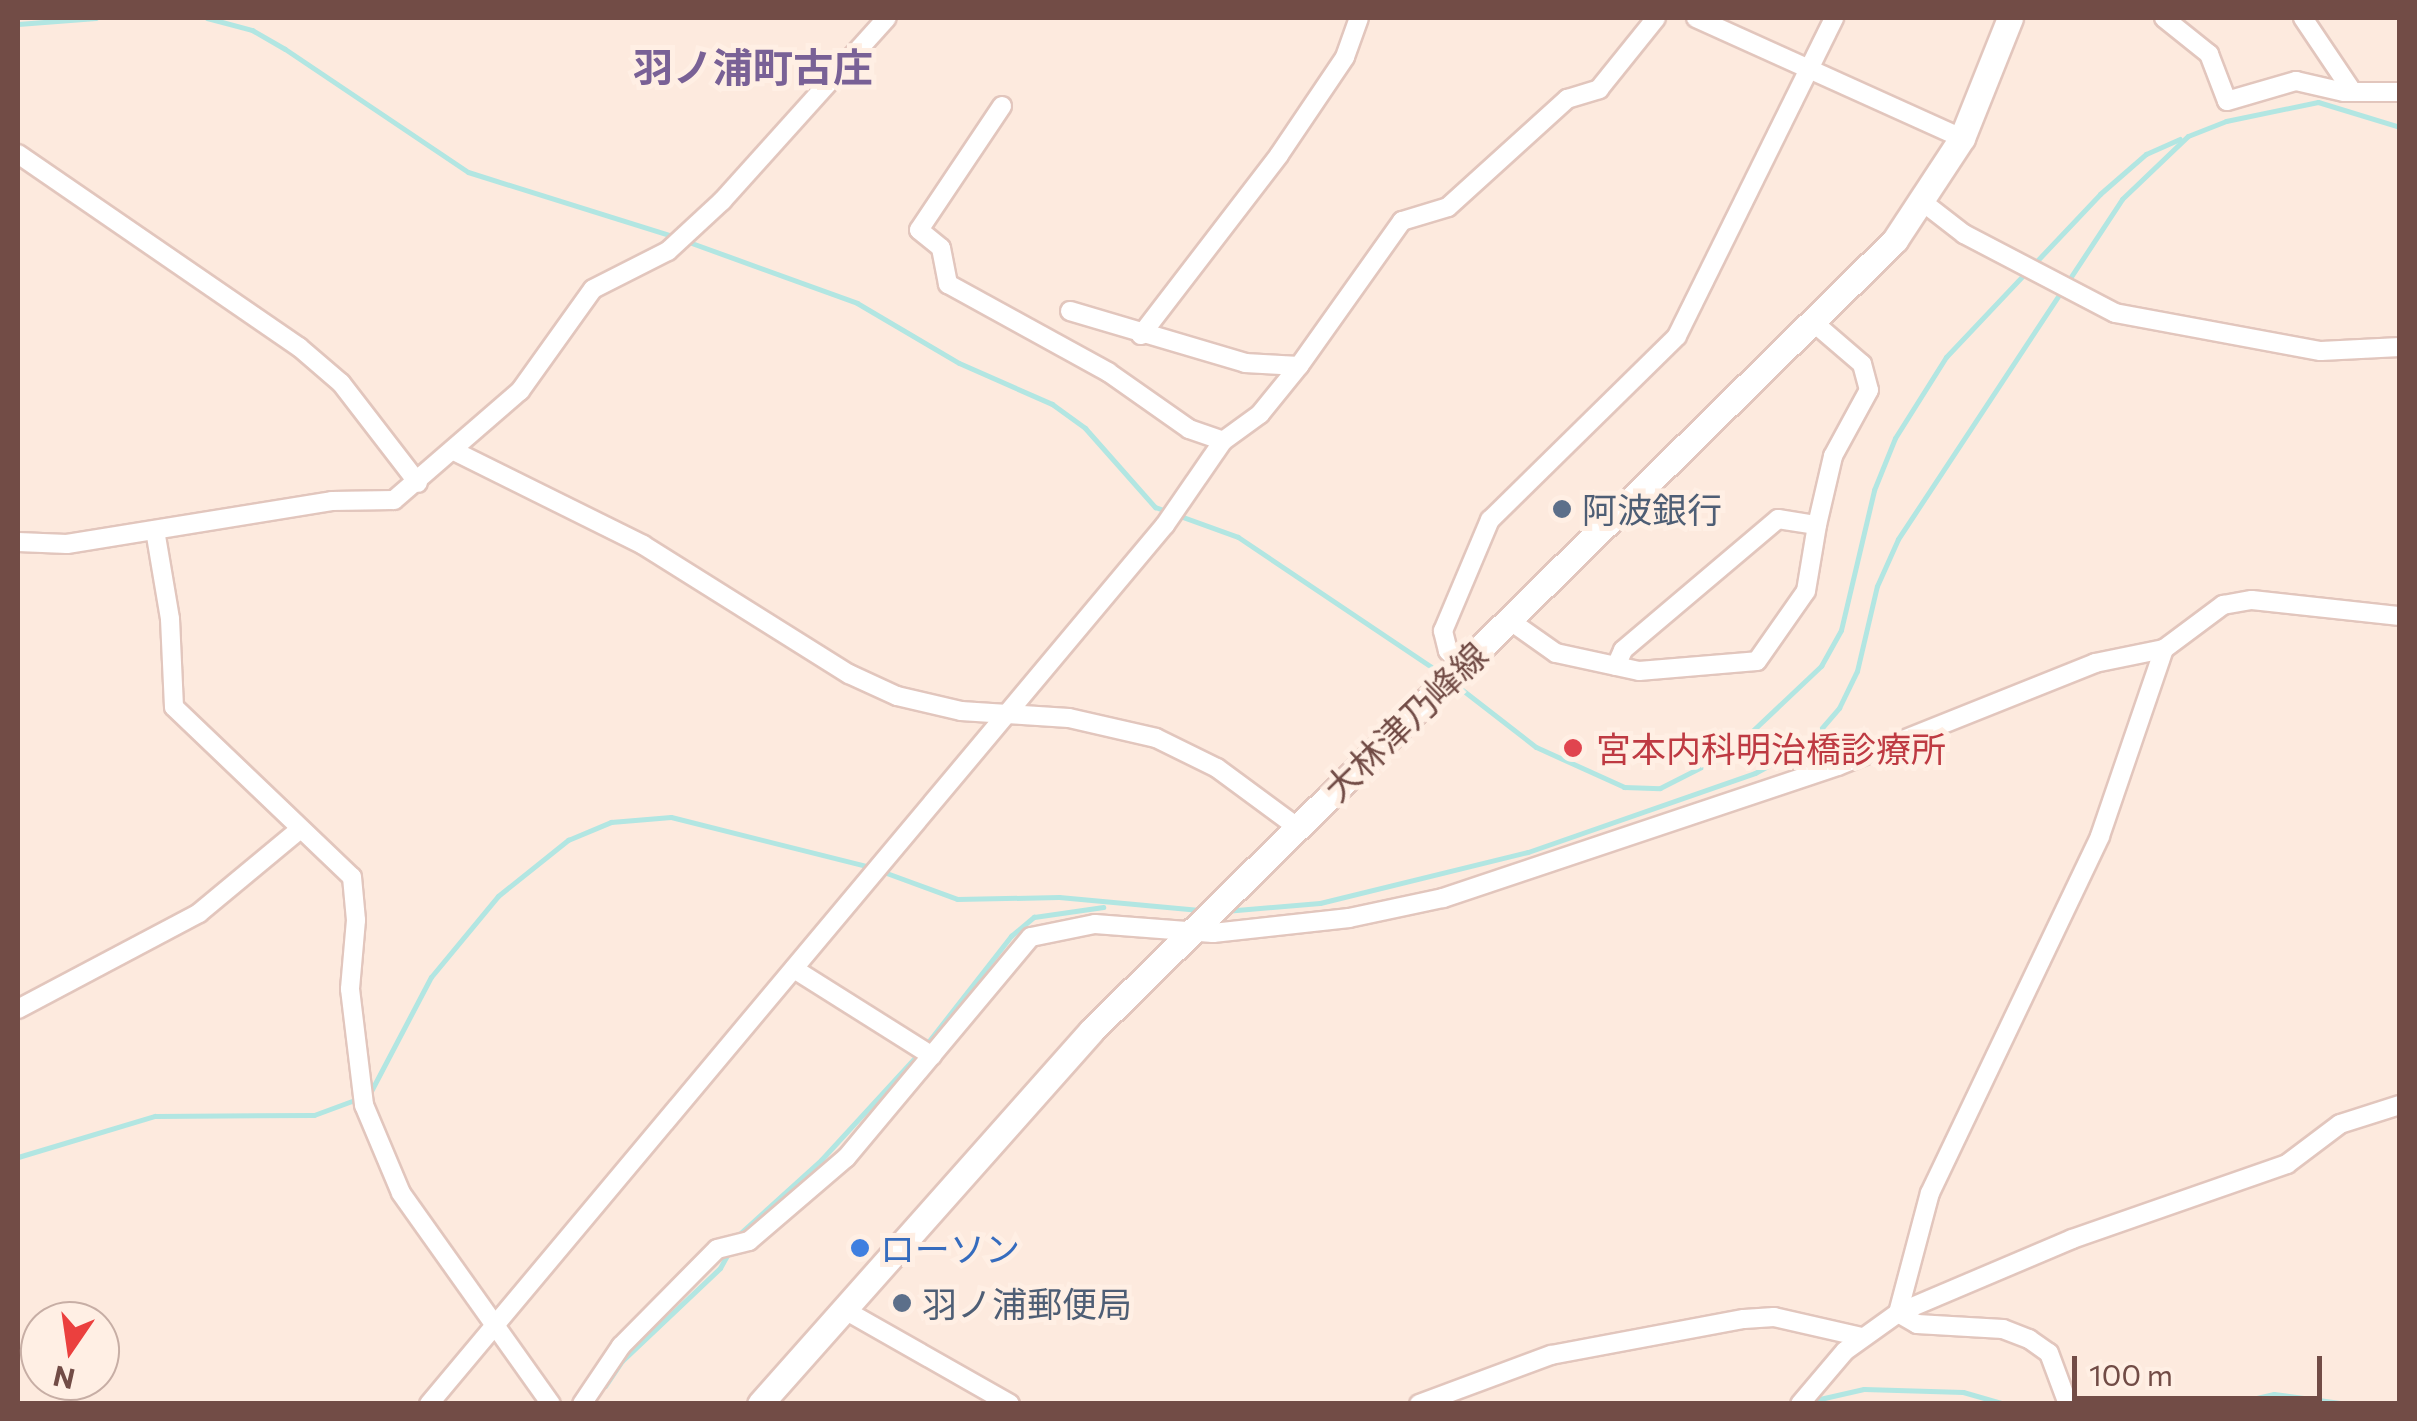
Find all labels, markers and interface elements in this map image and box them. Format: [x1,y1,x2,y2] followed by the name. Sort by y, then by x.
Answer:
[633,42,873,90] district label: 羽ノ浦町古庄
[1582,488,1722,530] place label: 阿波銀行
[1551,498,1573,520] marker: 阿波銀行
[1315,633,1495,809] street label: 大林津乃峰線
[1596,727,1946,769] place label: 宮本内科明治橋診療所
[1560,735,1586,761] marker: 宮本内科明治橋診療所
[880,1227,1020,1269] place label: ローソン
[849,1237,871,1259] marker: ローソン
[922,1282,1132,1324] place label: 羽ノ浦郵便局
[891,1292,913,1314] marker: 羽ノ浦郵便局
[20,1301,120,1401] north arrow
[2077,1336,2327,1398] scale bar
[2089,1355,2173,1392] text: 100 m
[50,1359,78,1397] text: N

